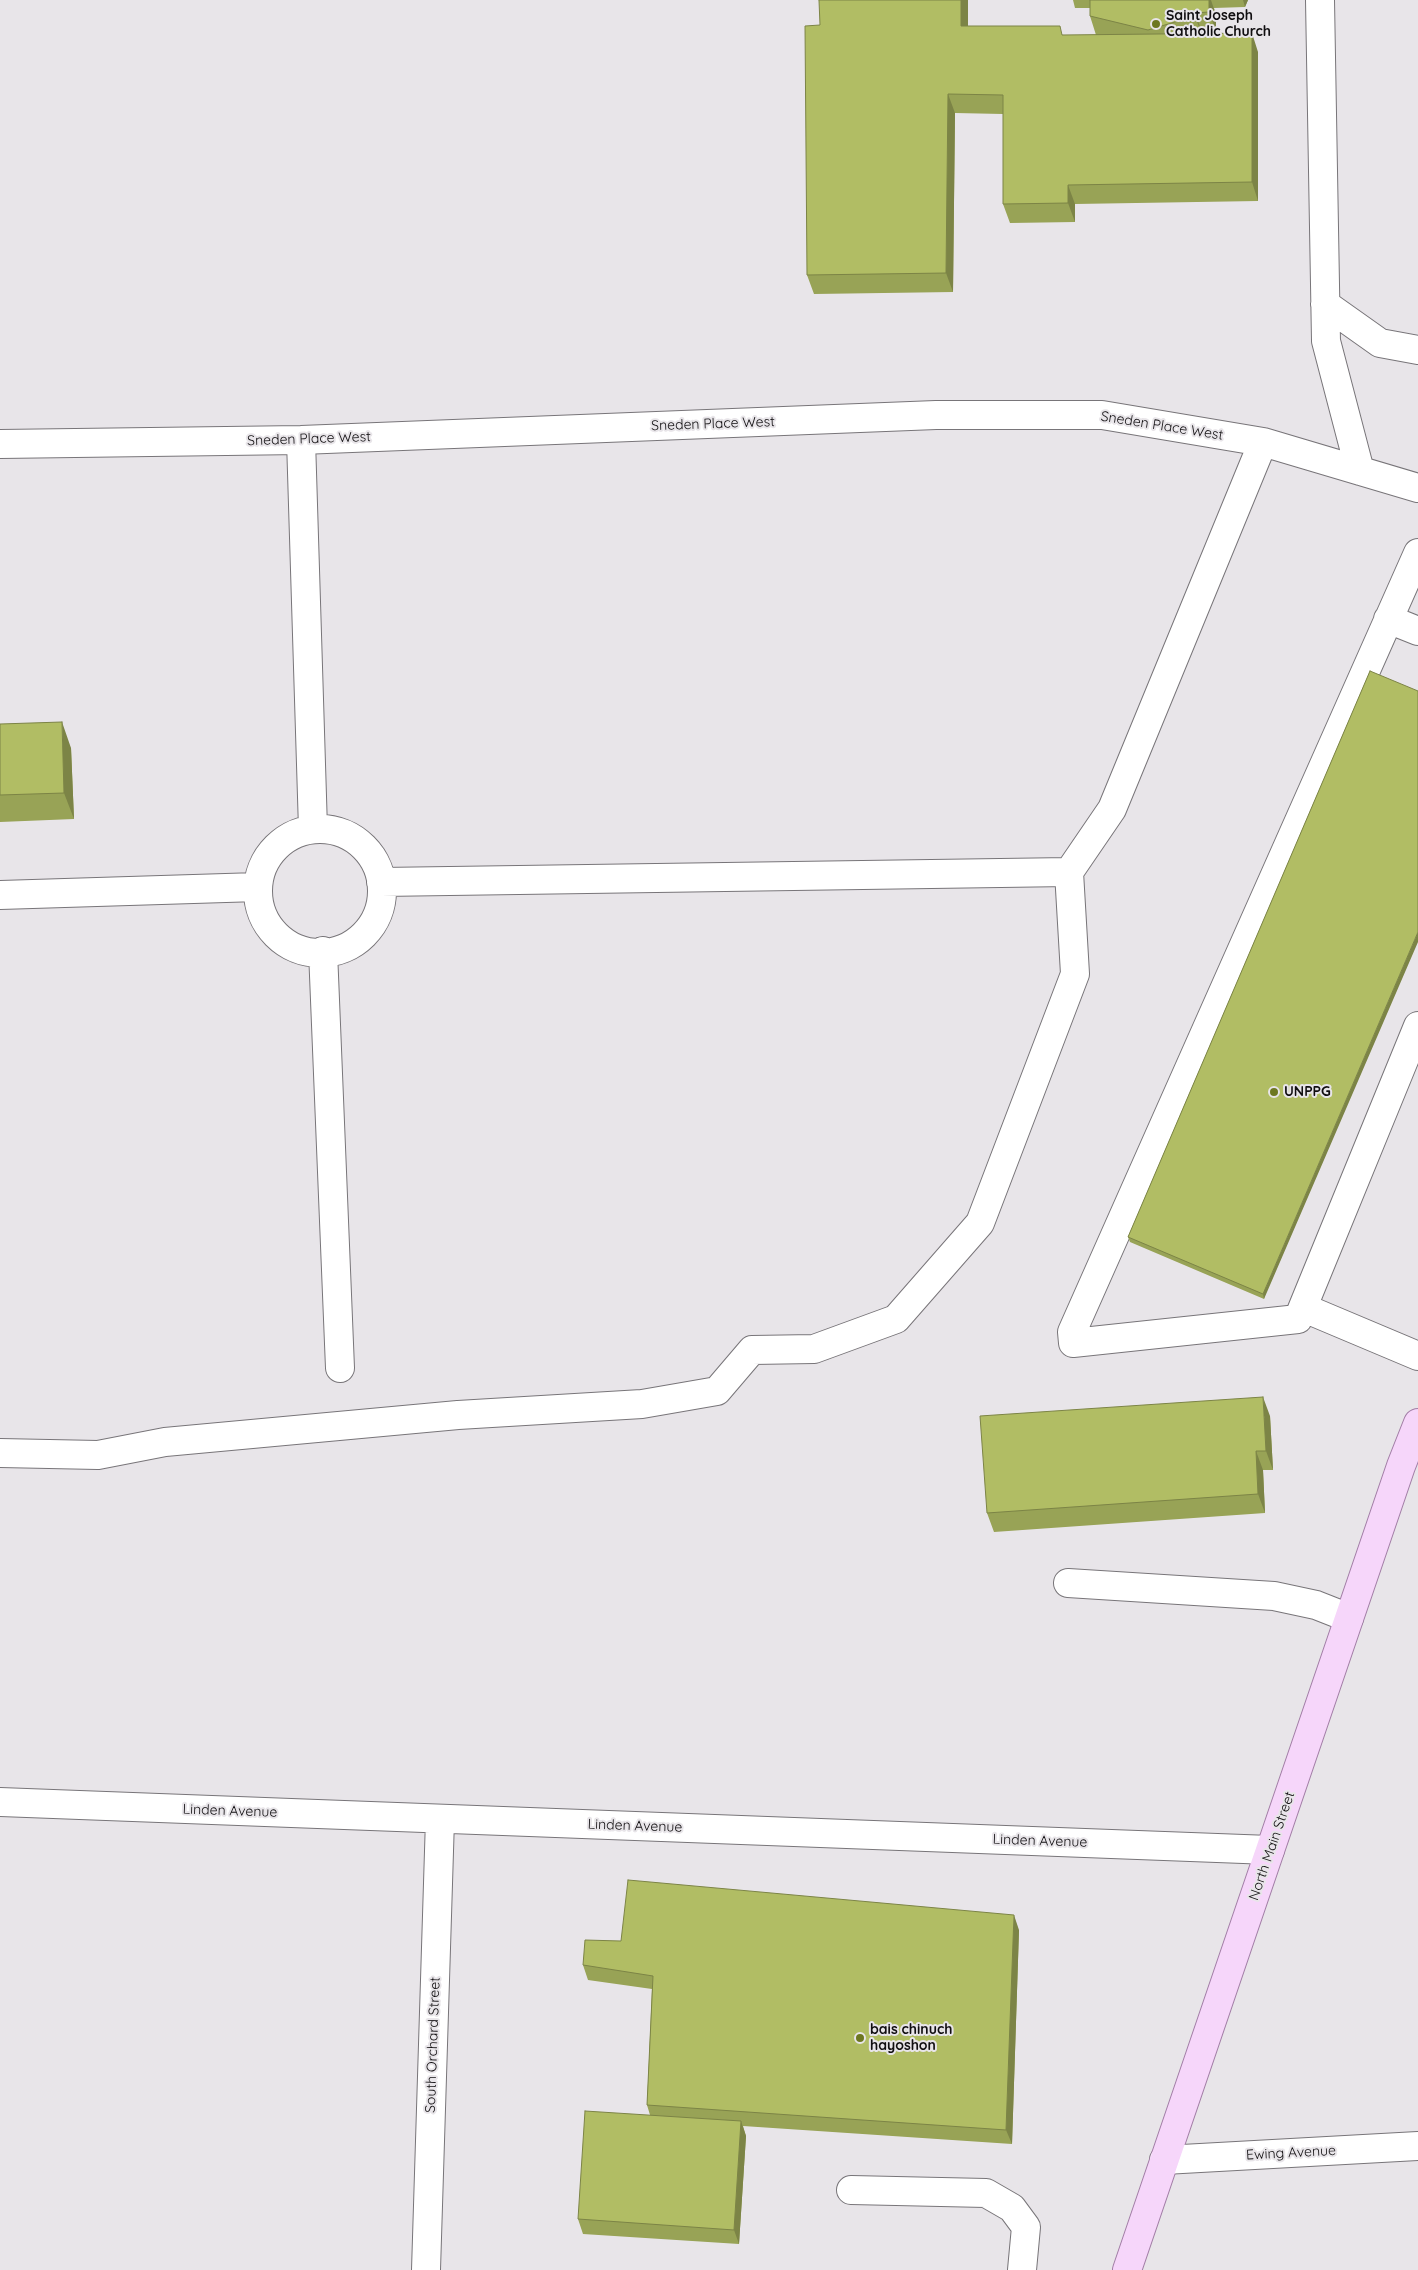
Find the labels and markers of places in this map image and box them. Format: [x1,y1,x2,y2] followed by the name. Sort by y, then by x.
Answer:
[1166,8,1271,40] place label: Saint Joseph Catholic Church
[1150,18,1162,30] marker: Saint Joseph Catholic Church
[1284,1084,1331,1100] place label: UNPPG
[1268,1086,1280,1098] marker: UNPPG
[870,2022,952,2054] place label: bais chinuch hayoshon
[854,2032,866,2044] marker: bais chinuch hayoshon

